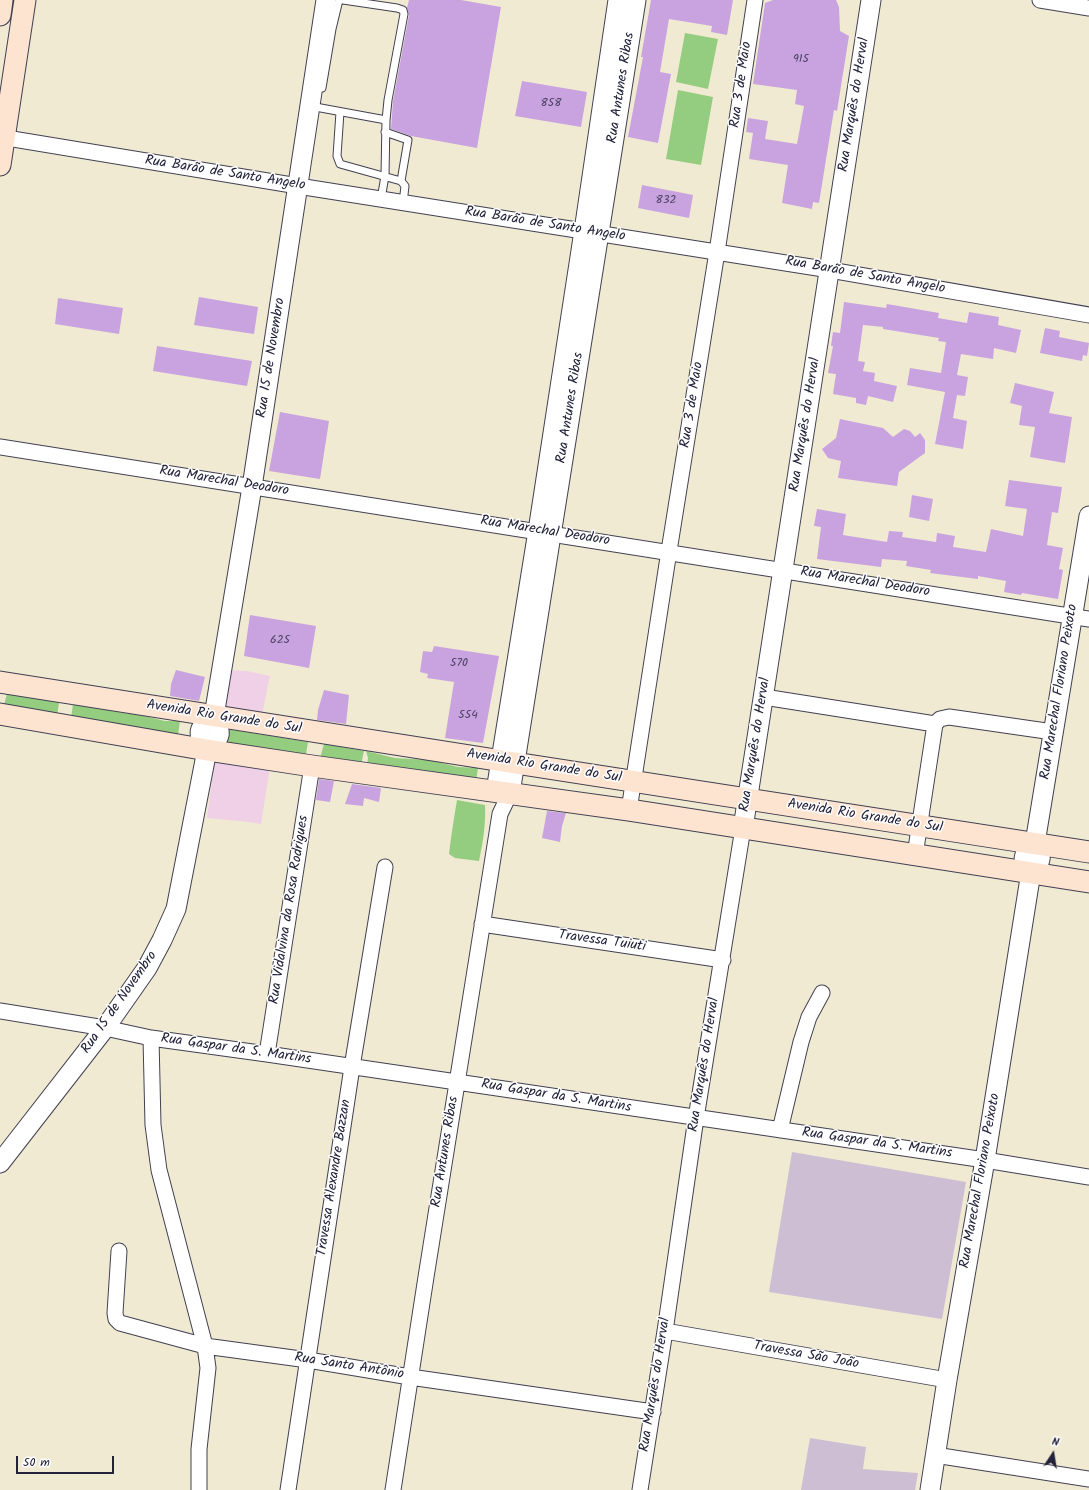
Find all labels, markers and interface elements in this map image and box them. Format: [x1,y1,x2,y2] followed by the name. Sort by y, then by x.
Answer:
[605,31,639,145] street label: Rua Antunes Ribas
[836,37,874,173] street label: Rua Marquês do Herval
[728,41,756,129] street label: Rua 3 de Maio
[793,53,809,67] house number: 915
[541,97,561,111] house number: 858
[144,153,306,195] street label: Rua Barão de Santo Angelo
[655,194,677,208] house number: 832
[464,204,626,246] street label: Rua Barão de Santo Angelo
[784,254,946,298] street label: Rua Barão de Santo Angelo
[254,297,290,419] street label: Rua 15 de Novembro
[554,351,588,465] street label: Rua Antunes Ribas
[787,357,825,493] street label: Rua Marquês do Herval
[678,361,708,449] street label: Rua 3 de Maio
[158,463,290,501] street label: Rua Marechal Deodoro
[479,513,611,551] street label: Rua Marechal Deodoro
[799,564,931,602] street label: Rua Marechal Deodoro
[1038,603,1082,781] street label: Rua Marechal Floriano Peixoto
[270,634,290,648] house number: 625
[450,657,468,671] house number: 570
[737,677,775,813] street label: Rua Marquês do Herval
[145,697,303,739] street label: Avenida Rio Grande do Sul
[458,709,478,723] house number: 554
[465,746,623,788] street label: Avenida Rio Grande do Sul
[786,796,944,838] street label: Avenida Rio Grande do Sul
[267,815,313,1005] street label: Rua Vidalvina da Rosa Rodrigues
[557,928,647,956] street label: Travessa Tuiuti
[78,949,162,1057] street label: Rua 15 de Novembro
[686,997,724,1133] street label: Rua Marquês do Herval
[160,1031,312,1069] street label: Rua Gaspar da S. Martins
[480,1077,632,1117] street label: Rua Gaspar da S. Martins
[957,1092,1005,1270] street label: Rua Marechal Floriano Peixoto
[429,1095,463,1209] street label: Rua Antunes Ribas
[314,1098,356,1258] street label: Travessa Alexandre Bazzan
[801,1125,953,1163] street label: Rua Gaspar da S. Martins
[637,1317,675,1453] street label: Rua Marquês do Herval
[752,1338,860,1374] street label: Travessa São João
[293,1350,405,1384] street label: Rua Santo Antônio
[1050,1433,1061,1452] text: N
[1033,1434,1073,1474] north arrow
[18,1448,116,1474] scale bar
[23,1453,50,1472] text: 50 m

